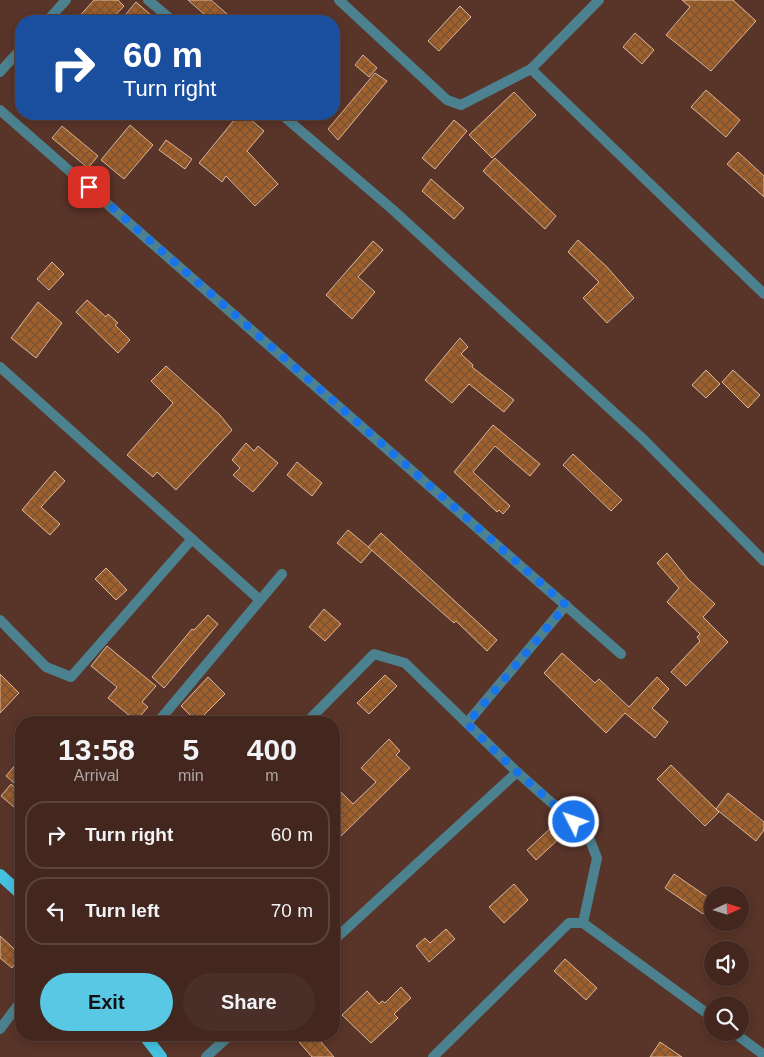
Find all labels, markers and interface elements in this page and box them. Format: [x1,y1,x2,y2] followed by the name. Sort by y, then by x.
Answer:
[40,35,105,100] icon: right
[123,35,203,74] text: 60 m
[123,76,216,101] text: Turn right
[68,166,110,208] pin
[75,173,103,201] icon: arrive
[58,733,135,766] text: 13:58
[182,733,199,766] text: 5
[247,733,297,766] text: 400
[74,767,119,784] text: Arrival
[178,767,204,784] text: min
[265,767,278,784] text: m
[547,795,599,847] position arrow
[42,821,70,849] icon: right
[85,824,173,845] text: Turn right
[271,824,313,845] text: 60 m
[704,886,749,931] north arrow
[704,886,749,1041] map controls
[42,897,70,925] icon: left
[85,900,160,921] text: Turn left
[271,900,313,921] text: 70 m
[704,941,749,986] button: sound
[40,973,173,1031] button: Exit
[183,973,315,1031] button: Share
[704,996,749,1041] button: search

